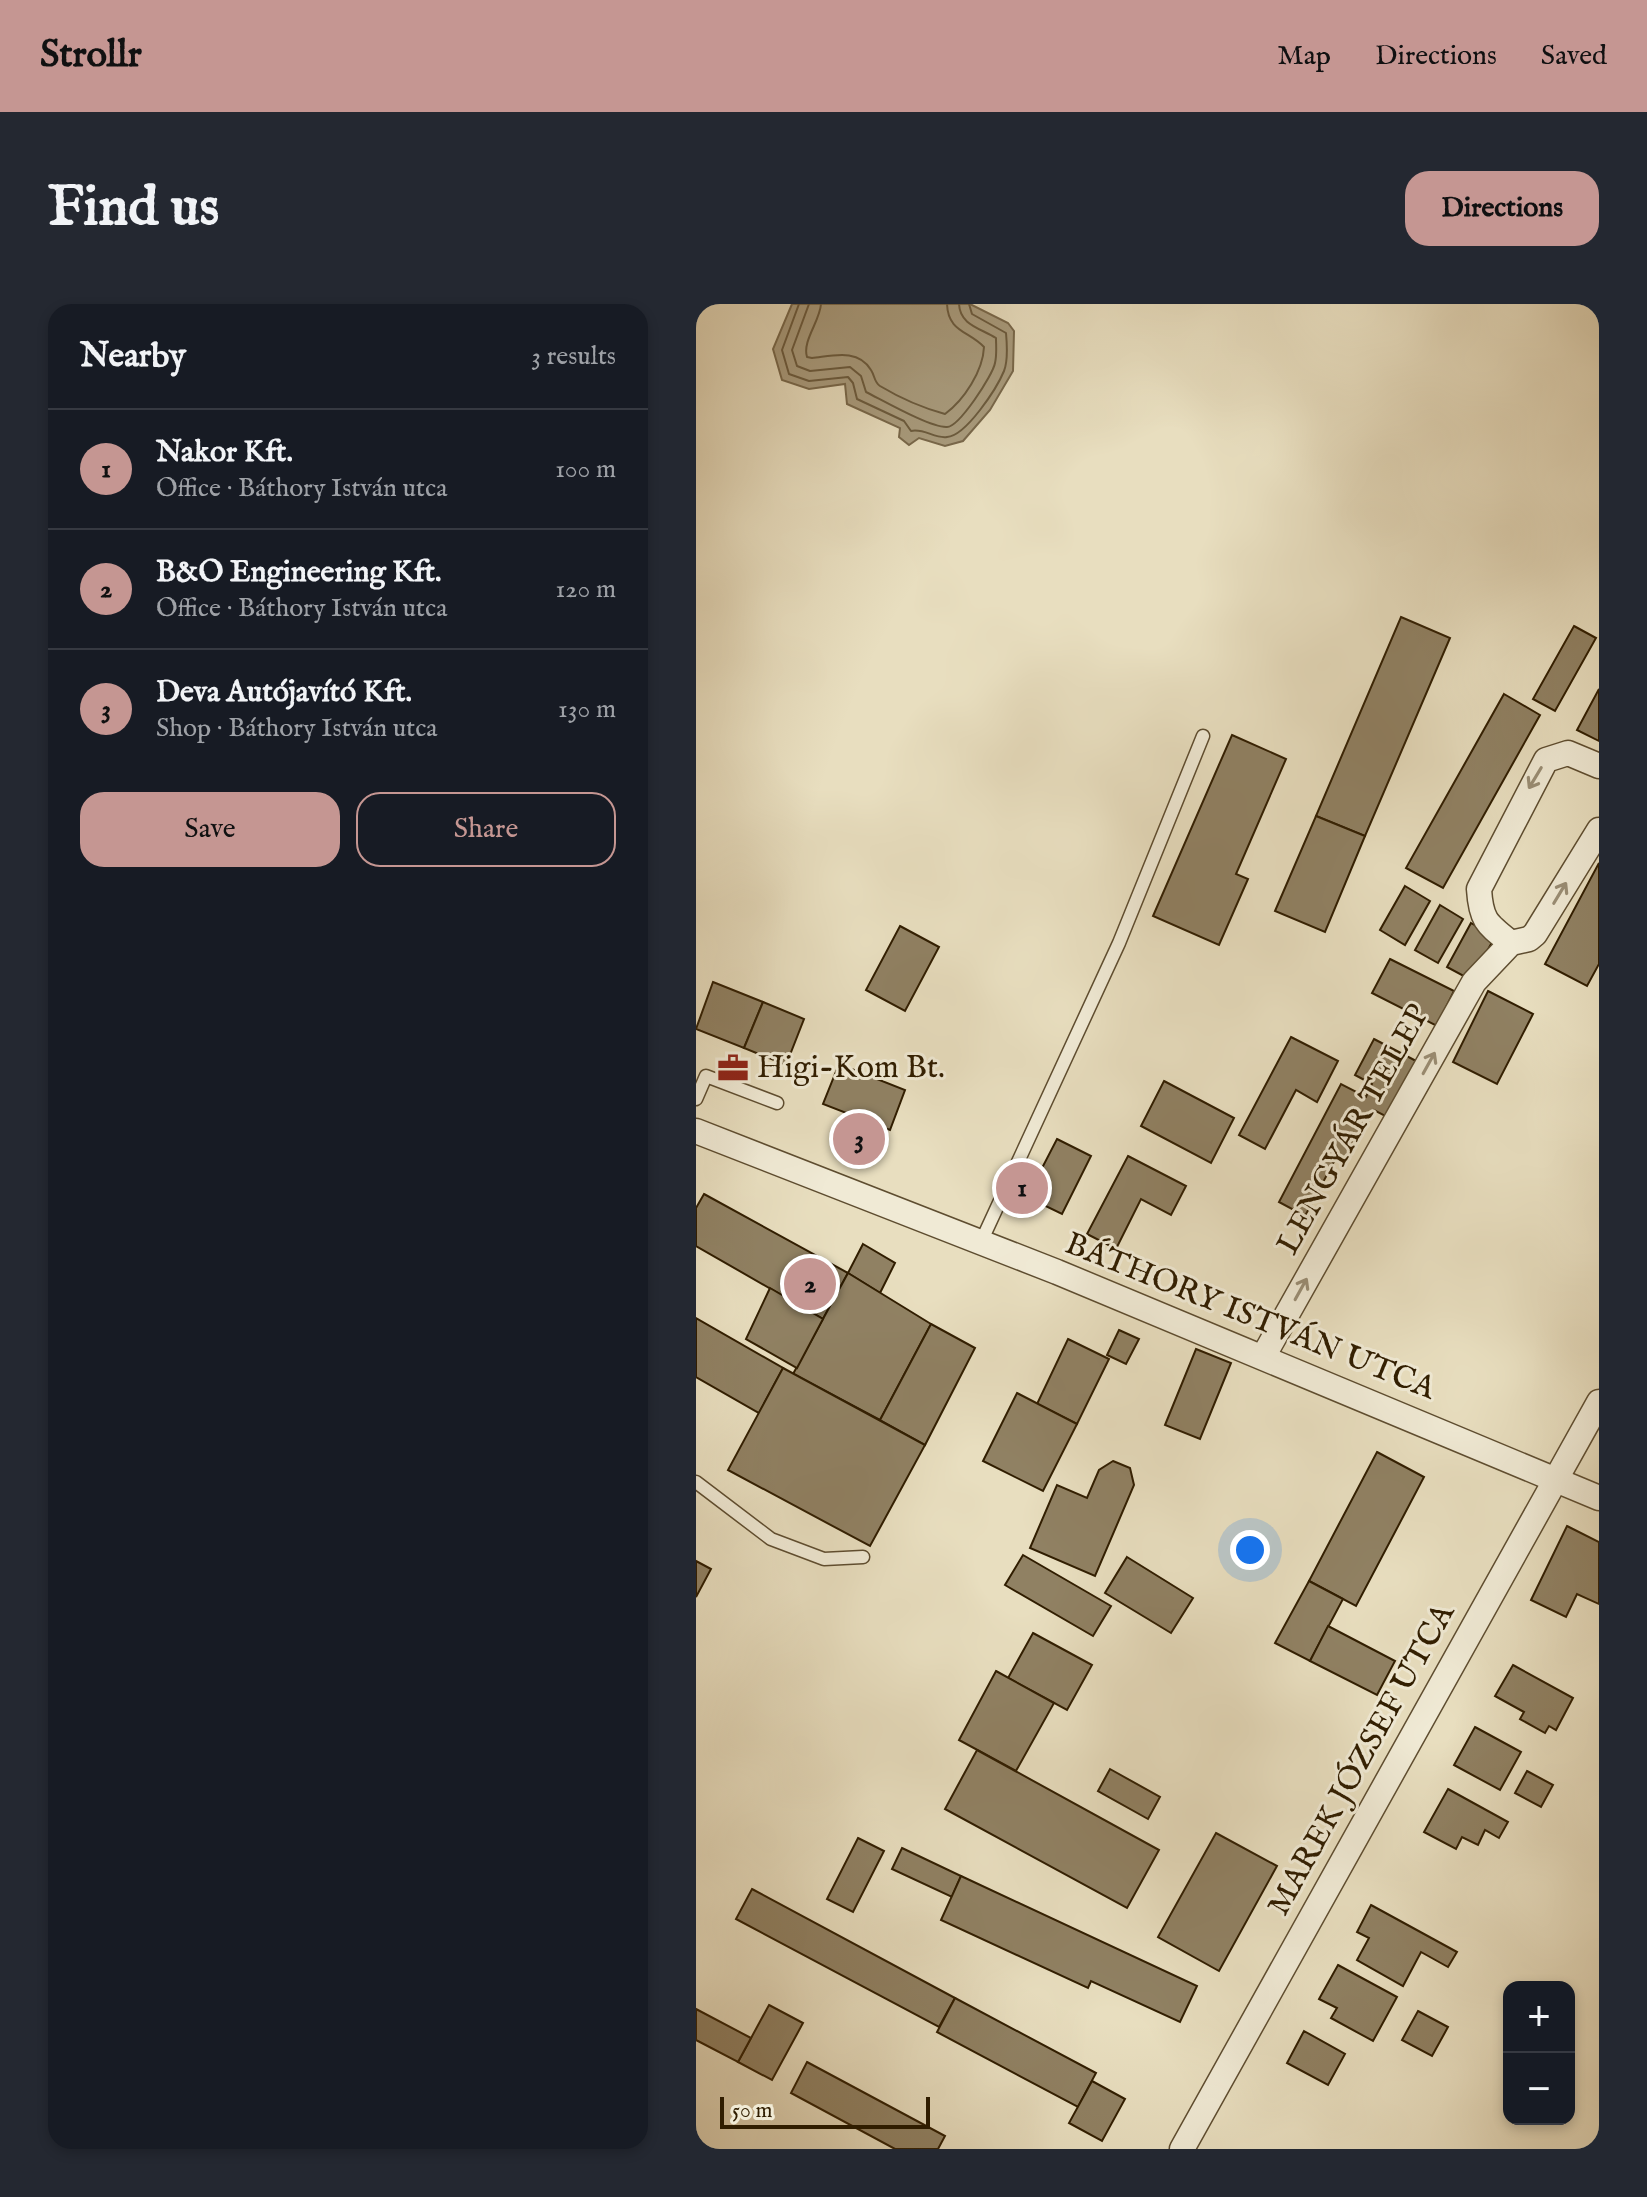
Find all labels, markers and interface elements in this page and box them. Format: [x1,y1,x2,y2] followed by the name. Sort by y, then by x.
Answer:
[40,32,142,80] text: Strollr
[1277,39,1331,74] text: Map
[1375,39,1497,74] text: Directions
[1541,39,1607,74] text: Saved
[1405,171,1599,246] button: Directions
[48,173,219,244] text: Find us
[80,335,186,378] text: Nearby
[531,340,616,373] text: 3 results
[156,434,293,472] text: Nakor Kft.
[101,453,111,486] text: 1
[555,453,616,486] text: 100 m
[156,472,447,505] text: Office · Báthory István utca
[156,554,442,592] text: B&O Engineering Kft.
[100,573,112,606] text: 2
[556,573,616,606] text: 120 m
[156,592,447,625] text: Office · Báthory István utca
[156,674,412,712] text: Deva Autójavító Kft.
[101,693,111,726] text: 3
[558,693,616,726] text: 130 m
[156,712,438,745] text: Shop · Báthory István utca
[1527,766,1543,789] one-way arrow
[80,792,340,867] button: Save
[356,792,616,867] button: Share
[1553,882,1569,905] one-way arrow
[1267,997,1440,1262] street label: LENGYÁR TELEP
[757,1048,945,1089] place label: Higi-Kom Bt.
[716,1051,750,1085] office icon: Higi-Kom Bt.
[1421,1052,1437,1075] one-way arrow
[833,1109,885,1169] pin: 3
[996,1158,1048,1218] pin: 1
[1059,1223,1443,1411] street label: BÁTHORY ISTVÁN UTCA
[784,1254,836,1314] pin: 2
[1294,1278,1310,1301] one-way arrow
[1230,1530,1270,1570] your location
[1259,1595,1466,1923] street label: MAREK JÓZSEF UTCA
[1503,1981,1575,2125] map controls
[1503,1981,1575,2053] button: +
[1503,2053,1575,2125] button: −
[720,2093,930,2129] scale bar
[732,2097,773,2125] text: 50 m

